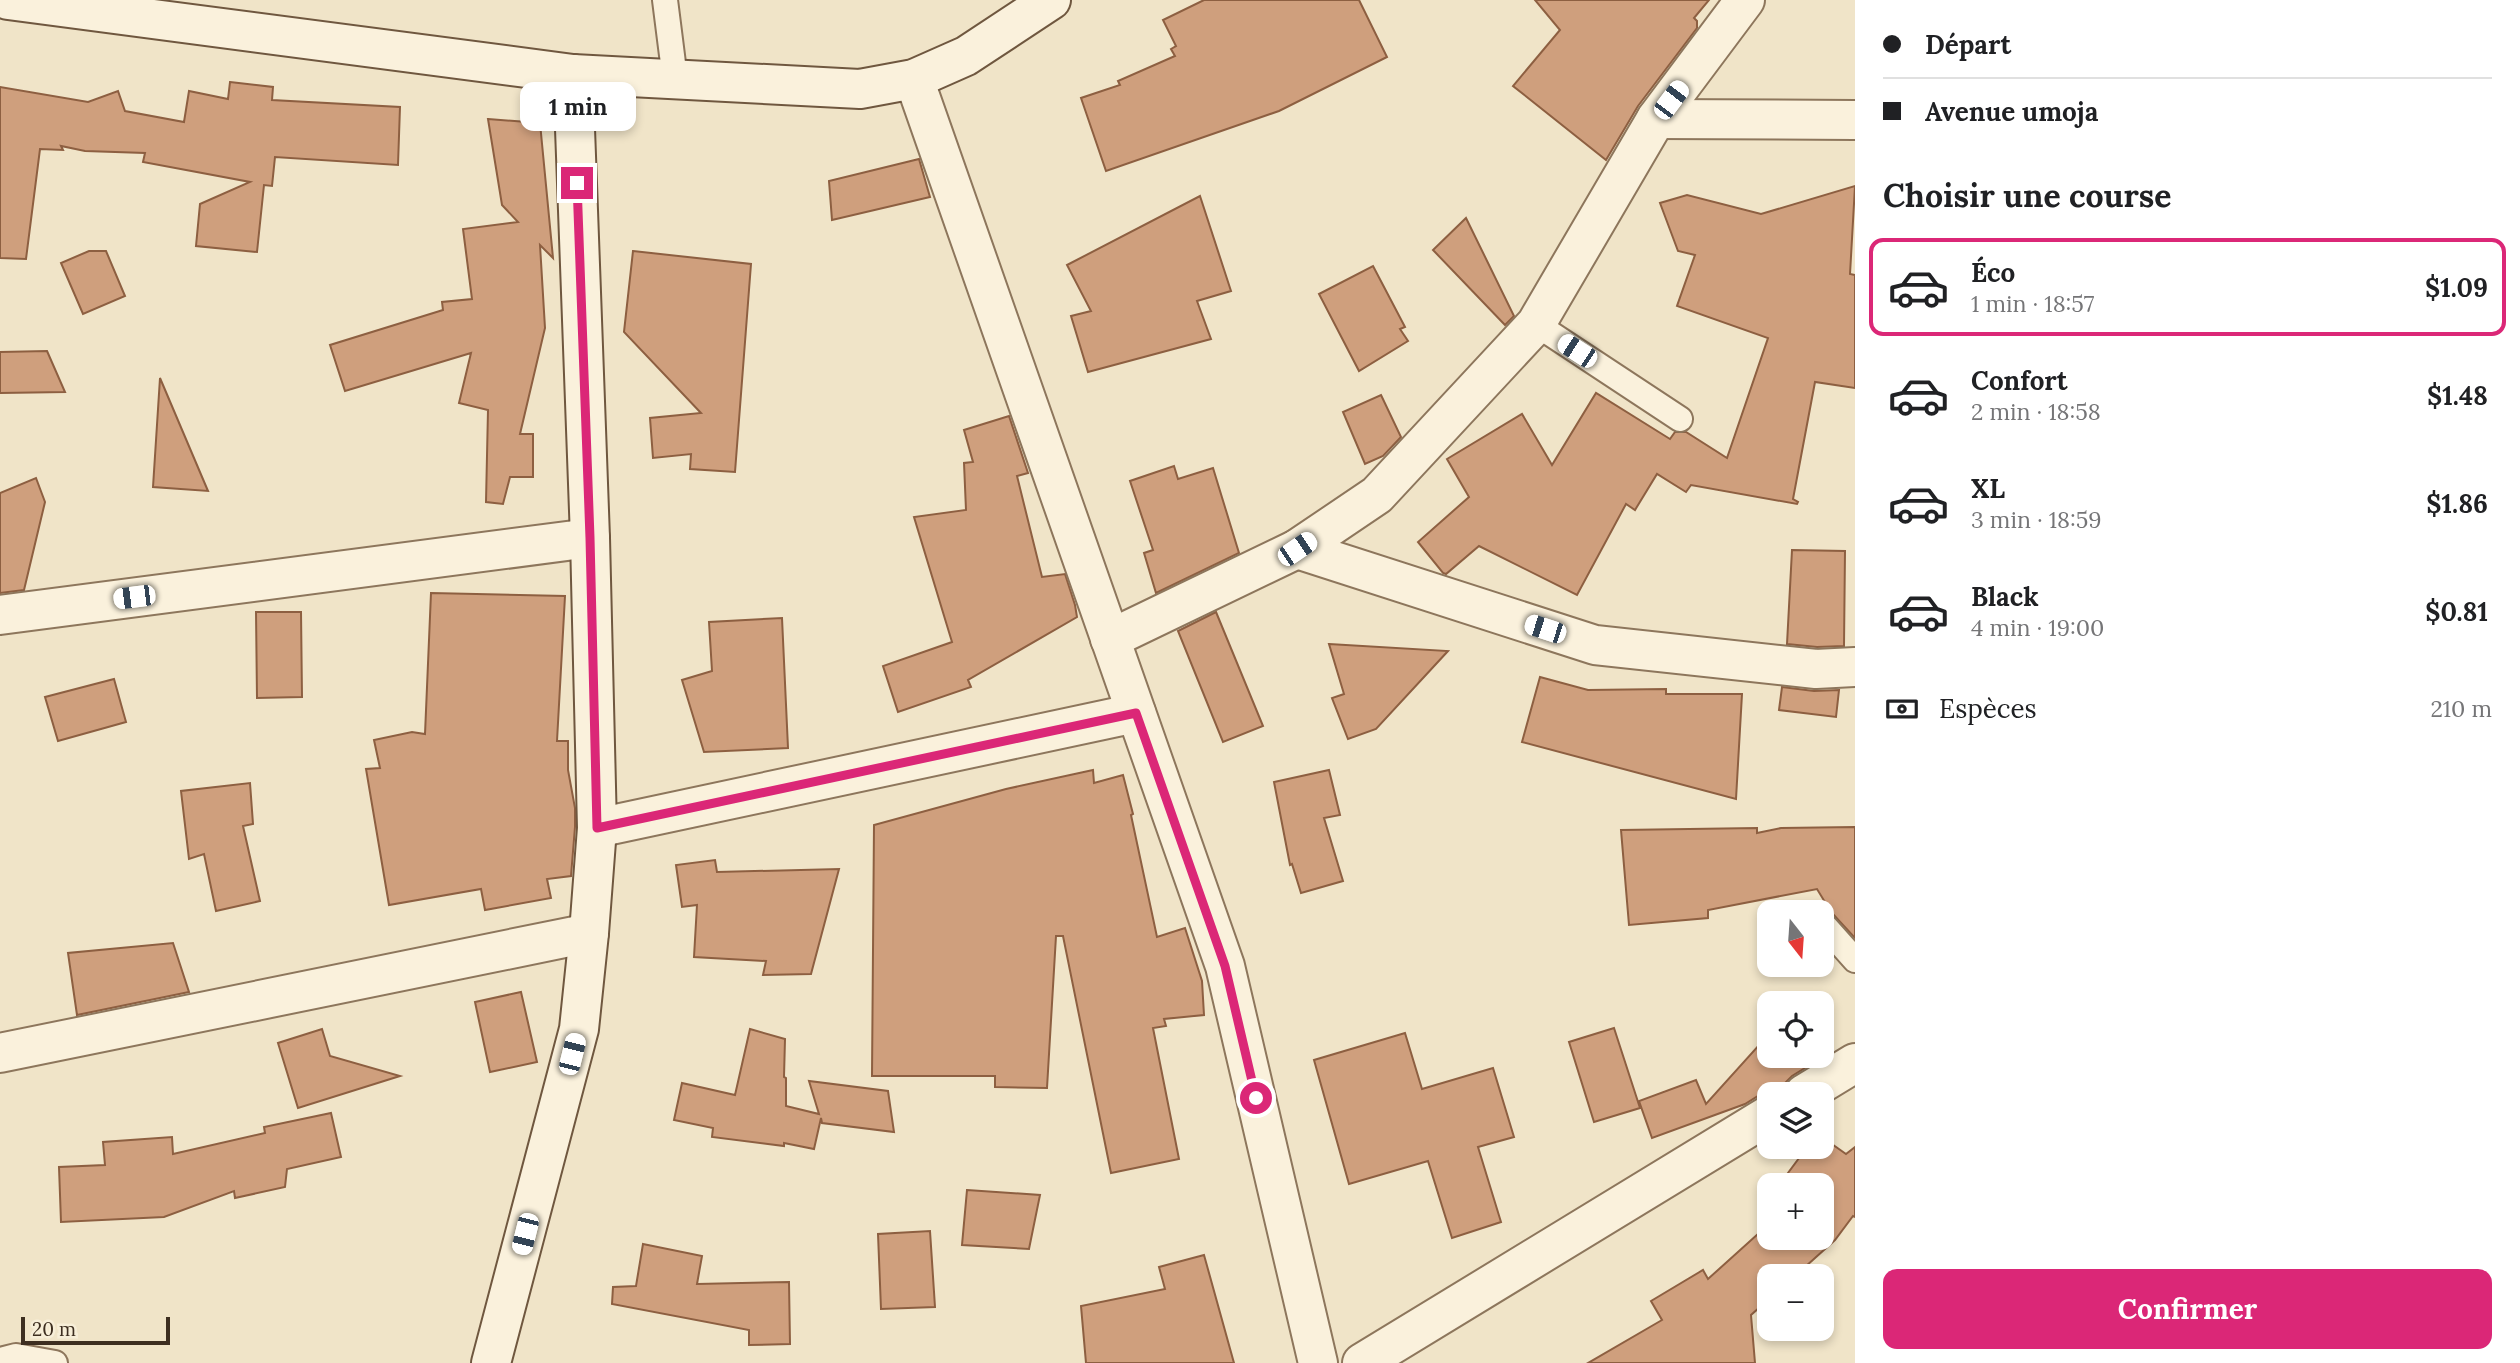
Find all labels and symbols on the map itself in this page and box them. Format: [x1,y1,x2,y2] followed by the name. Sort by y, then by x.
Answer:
[1650,77,1693,123] car
[519,82,635,130] callout: 1 min
[561,167,593,199] route end
[1554,331,1601,371] car
[1274,529,1321,569] car
[112,584,157,610] car
[1522,613,1569,645] car
[1757,900,1834,976] north arrow
[557,1031,588,1077] car
[1240,1082,1272,1114] route start
[510,1211,541,1257] car
[21,1314,170,1346] scale bar

